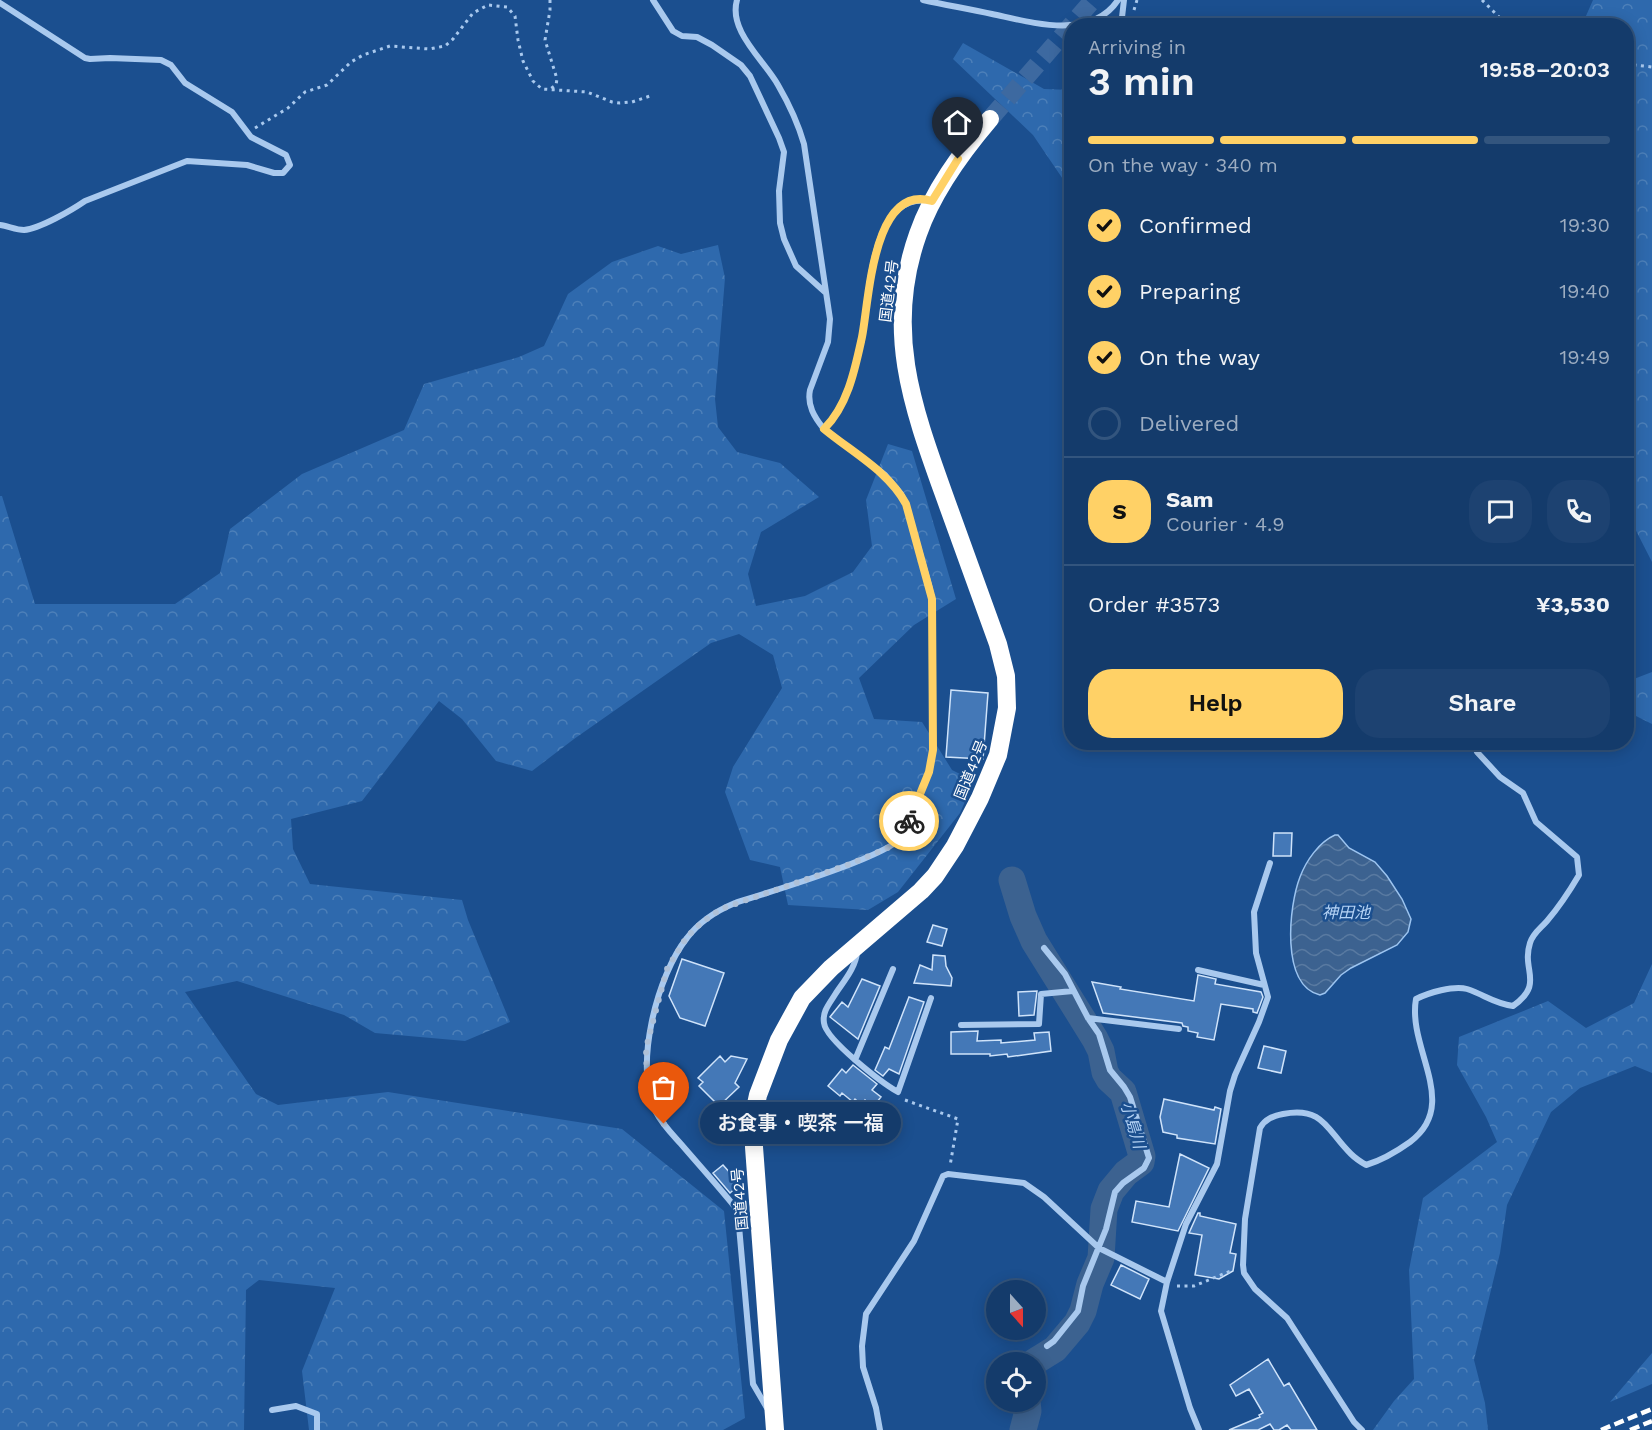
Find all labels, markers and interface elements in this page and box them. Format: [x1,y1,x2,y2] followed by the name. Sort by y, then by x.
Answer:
[1088,35,1186,59] text: Arriving in
[1480,57,1610,82] text: 19:58–20:03
[1088,59,1195,104] text: 3 min
[932,97,983,159] pin
[941,106,974,139] icon: home
[1088,153,1278,177] text: On the way · 340 m
[1088,209,1121,242] icon: check
[1139,213,1252,238] text: Confirmed
[1560,213,1610,237] text: 19:30
[876,259,902,323] street label: 国道42号
[1088,275,1121,308] icon: check
[1139,279,1240,304] text: Preparing
[1559,279,1610,303] text: 19:40
[1088,341,1121,374] icon: check
[1139,345,1260,370] text: On the way
[1559,345,1610,369] text: 19:49
[1139,411,1239,436] text: Delivered
[1469,480,1532,543] button: chat
[1547,480,1610,543] button: phone
[1166,487,1214,512] text: Sam
[1112,499,1127,524] text: S
[1166,512,1285,536] text: Courier · 4.9
[1088,592,1220,617] text: Order #3573
[1536,592,1610,617] text: ¥3,530
[1088,669,1343,738] button: Help
[1355,669,1610,738] button: Share
[951,737,991,803] street label: 国道42号
[879,791,939,851] courier
[893,805,926,838] icon: bike
[1322,903,1372,922] water label: 神田池
[638,1062,689,1124] pin
[647,1071,680,1104] icon: bag
[1117,1099,1150,1153] water label: 小島川
[700,1103,901,1145] callout: お食事・喫茶 一福
[717,1111,884,1135] text: お食事・喫茶 一福
[728,1167,752,1231] street label: 国道42号
[986,1280,1046,1340] north arrow
[986,1280,1046,1412] map controls
[986,1352,1046,1412] button: locate

